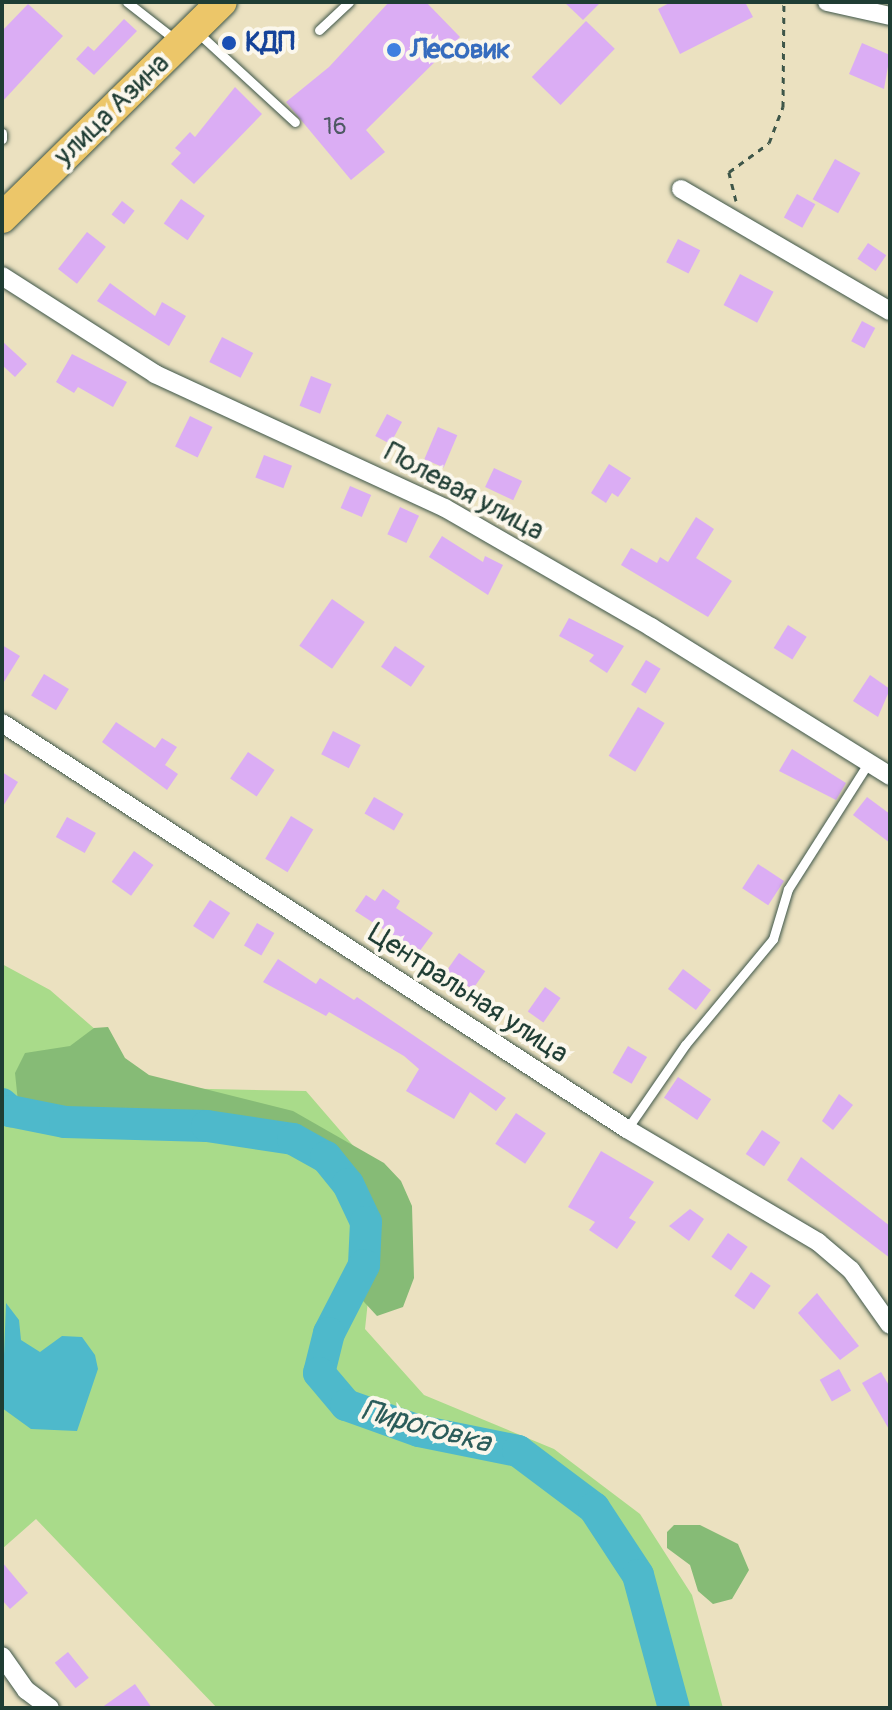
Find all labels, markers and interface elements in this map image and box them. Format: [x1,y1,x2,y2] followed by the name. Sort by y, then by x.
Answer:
[245,26,295,60] place label: КДП
[410,33,511,67] place label: Лесовик
[220,34,238,52] marker: КДП
[385,41,403,59] marker: Лесовик
[47,47,177,173] street label: улица Азина
[323,113,347,141] house number: 16
[378,436,550,548] street label: Полевая улица
[362,917,574,1071] street label: Центральная улица
[358,1393,494,1461] water label: Пироговка

